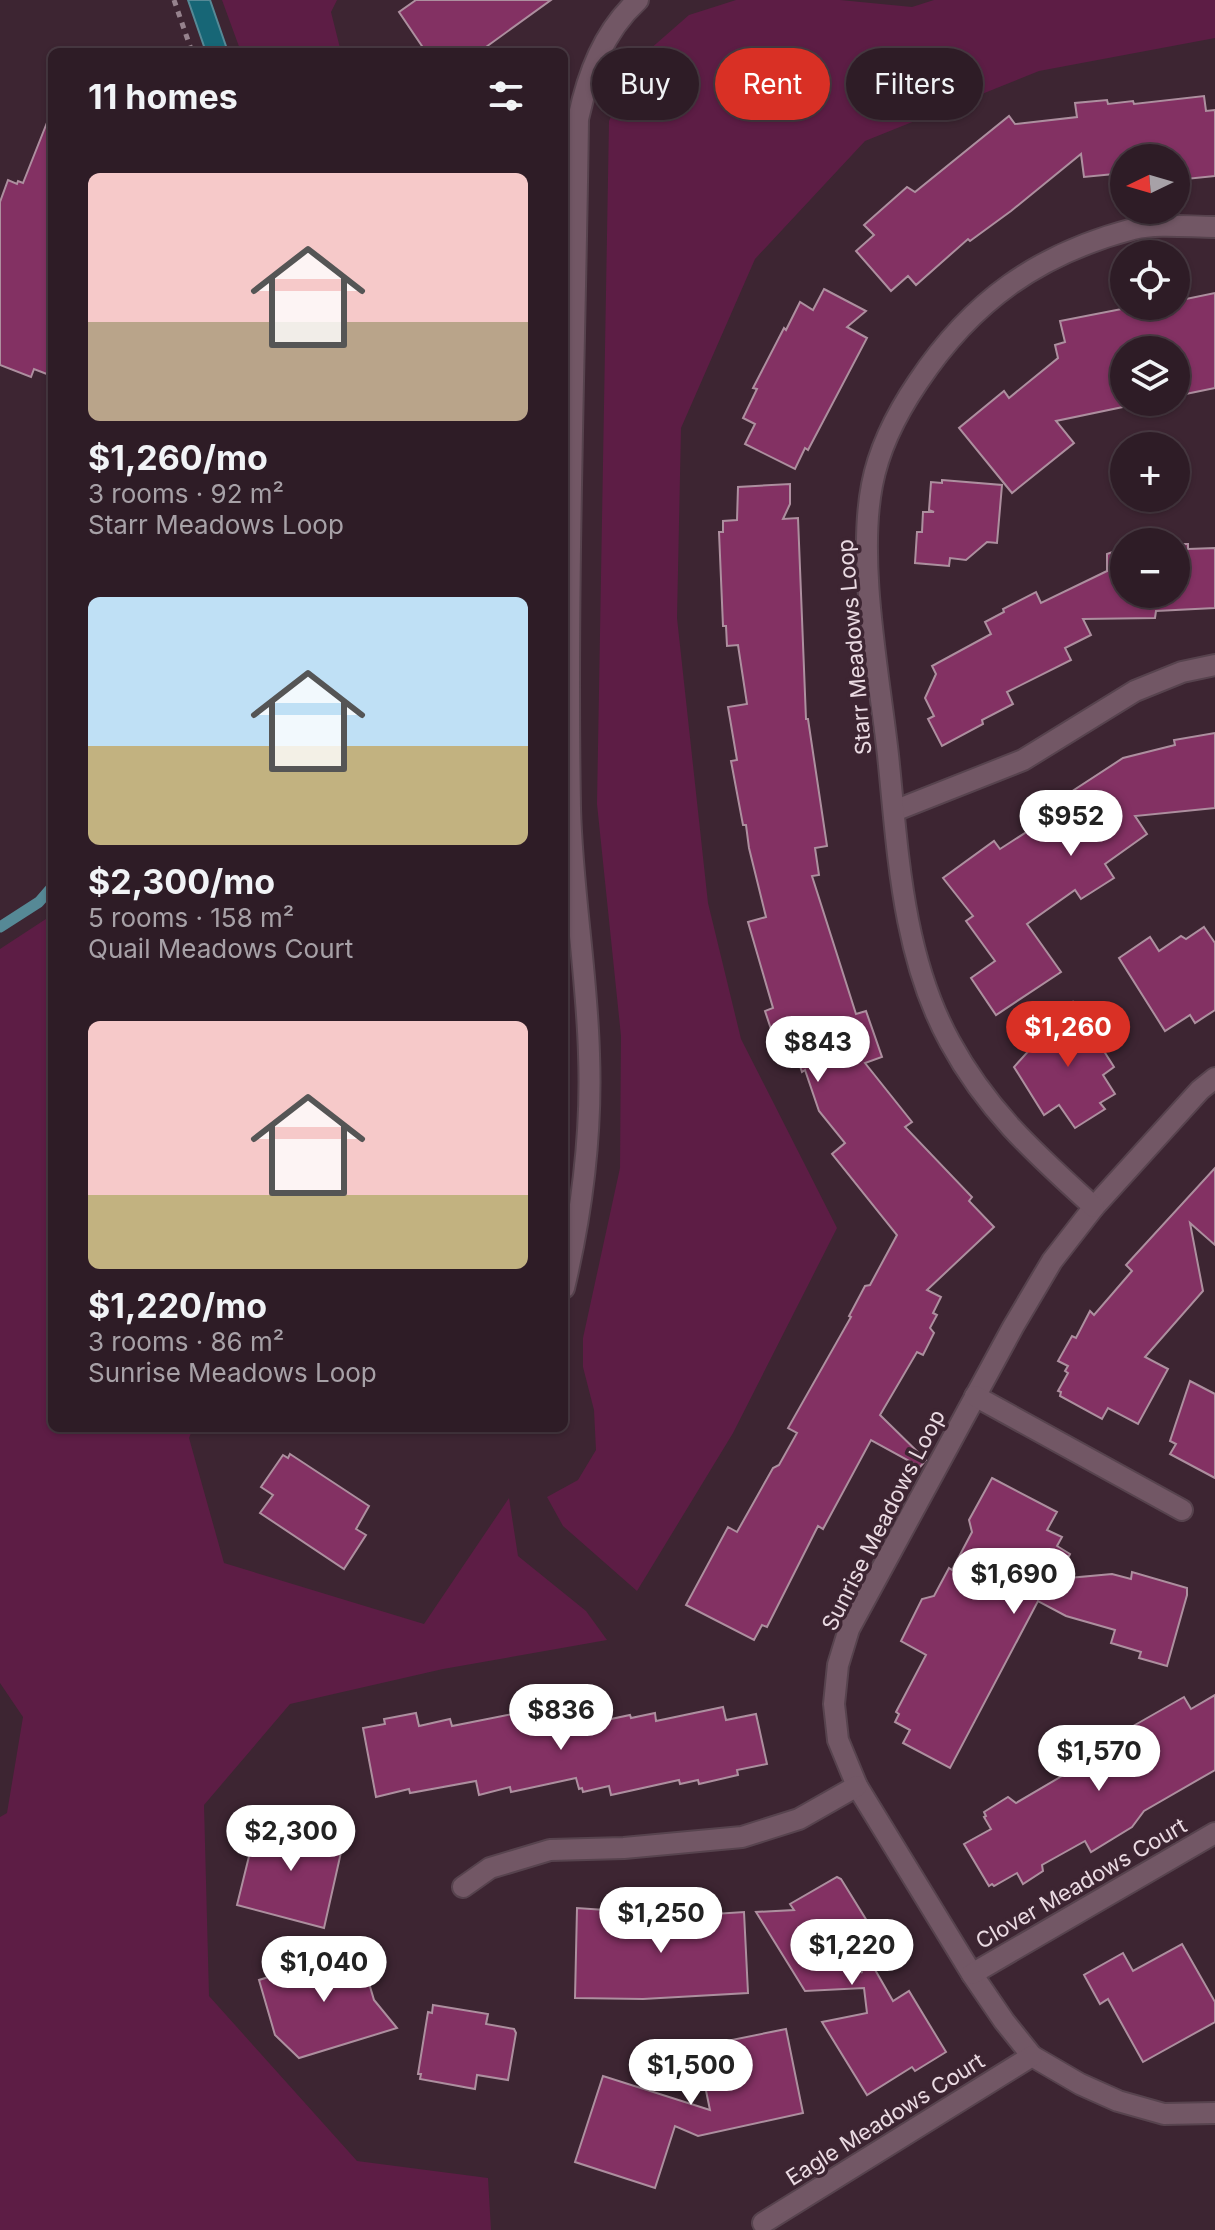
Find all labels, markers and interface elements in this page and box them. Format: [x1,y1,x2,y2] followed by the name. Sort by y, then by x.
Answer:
[592,48,699,120] chip: Buy
[715,48,830,120] chip: Rent
[846,48,983,120] chip: Filters
[484,74,528,118] icon: filters
[88,76,238,117] text: 11 homes
[1110,144,1190,224] north arrow
[1110,144,1190,608] map controls
[236,225,380,369] icon: home
[1110,240,1190,320] button: locate
[1110,336,1190,416] button: layers
[1110,432,1190,512] button: +
[88,437,268,478] text: $1,260/mo
[88,478,284,509] text: 3 rooms · 92 m²
[88,509,344,540] text: Starr Meadows Loop
[1110,528,1190,608] button: −
[832,538,876,756] street label: Starr Meadows Loop
[236,649,380,793] icon: home
[1024,790,1118,858] pin: $952
[1038,800,1104,831] text: $952
[88,861,275,902] text: $2,300/mo
[88,902,294,933] text: 5 rooms · 158 m²
[88,933,353,964] text: Quail Meadows Court
[1003,1001,1133,1069] pin: $1,260
[1024,1011,1112,1042] text: $1,260
[771,1016,865,1084] pin: $843
[784,1026,852,1057] text: $843
[236,1073,380,1217] icon: home
[88,1285,267,1326] text: $1,220/mo
[88,1326,284,1357] text: 3 rooms · 86 m²
[88,1357,377,1388] text: Sunrise Meadows Loop
[816,1405,950,1635] street label: Sunrise Meadows Loop
[949,1548,1079,1616] pin: $1,690
[970,1558,1058,1589] text: $1,690
[514,1684,608,1752] pin: $836
[527,1694,595,1725] text: $836
[1034,1725,1164,1793] pin: $1,570
[1056,1735,1142,1766] text: $1,570
[226,1805,356,1873] pin: $2,300
[971,1812,1191,1954] street label: Clover Meadows Court
[244,1815,338,1846] text: $2,300
[596,1887,726,1955] pin: $1,250
[617,1897,705,1928] text: $1,250
[787,1919,917,1987] pin: $1,220
[808,1929,896,1960] text: $1,220
[259,1936,389,2004] pin: $1,040
[280,1946,368,1977] text: $1,040
[626,2039,756,2107] pin: $1,500
[781,2047,989,2191] street label: Eagle Meadows Court
[647,2049,735,2080] text: $1,500

